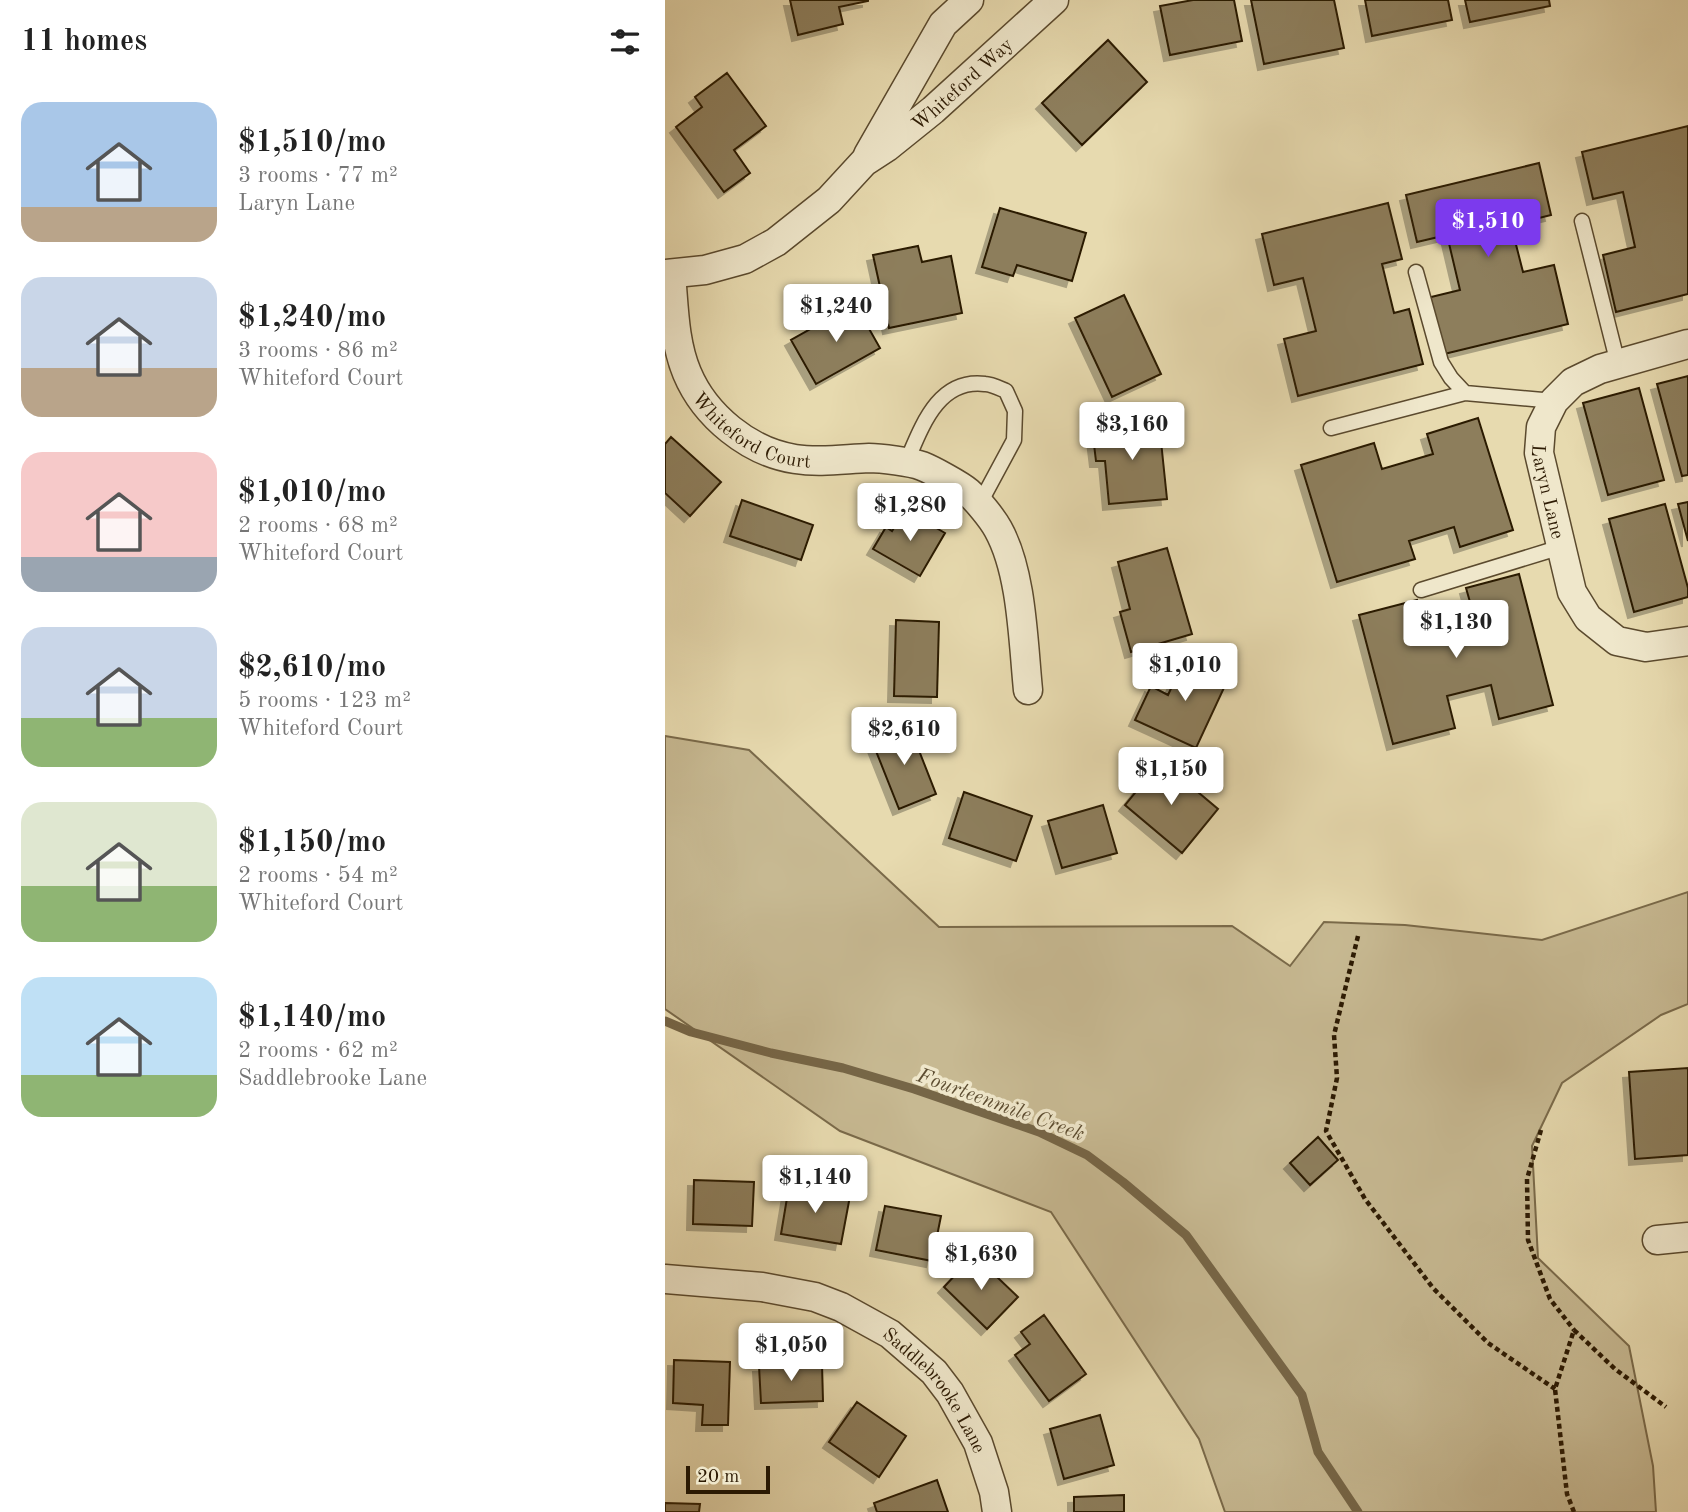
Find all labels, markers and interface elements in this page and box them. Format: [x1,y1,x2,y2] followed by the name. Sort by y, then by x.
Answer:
[606,23,644,61] icon: filters
[21,27,147,57] text: 11 homes
[909,35,1017,135] street label: Whiteford Way
[238,128,386,158] text: $1,510/mo
[77,130,161,214] icon: home
[238,164,398,187] text: 3 rooms · 77 m²
[238,192,355,215] text: Laryn Lane
[1431,200,1545,259] pin: $1,510
[1451,210,1525,233] text: $1,510
[779,284,893,344] pin: $1,240
[799,295,873,318] text: $1,240
[238,303,386,333] text: $1,240/mo
[77,305,161,389] icon: home
[238,339,398,362] text: 3 rooms · 86 m²
[238,367,403,390] text: Whiteford Court
[688,389,811,473] street label: Whiteford Court
[1075,402,1189,462] pin: $3,160
[1095,413,1169,436] text: $3,160
[1527,443,1566,541] street label: Laryn Lane
[238,478,386,508] text: $1,010/mo
[77,480,161,564] icon: home
[853,484,967,543] pin: $1,280
[873,494,947,517] text: $1,280
[238,514,398,537] text: 2 rooms · 68 m²
[238,542,403,565] text: Whiteford Court
[1399,600,1513,660] pin: $1,130
[1419,611,1493,634] text: $1,130
[1128,644,1242,703] pin: $1,010
[238,653,386,683] text: $2,610/mo
[1148,654,1222,677] text: $1,010
[77,655,161,739] icon: home
[238,689,411,712] text: 5 rooms · 123 m²
[847,708,961,767] pin: $2,610
[238,717,403,740] text: Whiteford Court
[867,718,941,741] text: $2,610
[1114,748,1228,807] pin: $1,150
[1134,758,1208,781] text: $1,150
[238,828,386,858] text: $1,150/mo
[77,830,161,914] icon: home
[238,864,398,887] text: 2 rooms · 54 m²
[238,892,403,915] text: Whiteford Court
[238,1003,386,1033] text: $1,140/mo
[77,1005,161,1089] icon: home
[238,1039,398,1062] text: 2 rooms · 62 m²
[913,1065,1087,1145] water label: Fourteenmile Creek
[238,1067,427,1090] text: Saddlebrooke Lane
[758,1156,872,1215] pin: $1,140
[778,1166,852,1189] text: $1,140
[924,1232,1038,1292] pin: $1,630
[944,1243,1018,1266] text: $1,630
[734,1324,848,1383] pin: $1,050
[878,1325,988,1456] street label: Saddlebrooke Lane
[754,1334,828,1357] text: $1,050
[686,1463,770,1495] scale bar
[697,1468,739,1487] text: 20 m

